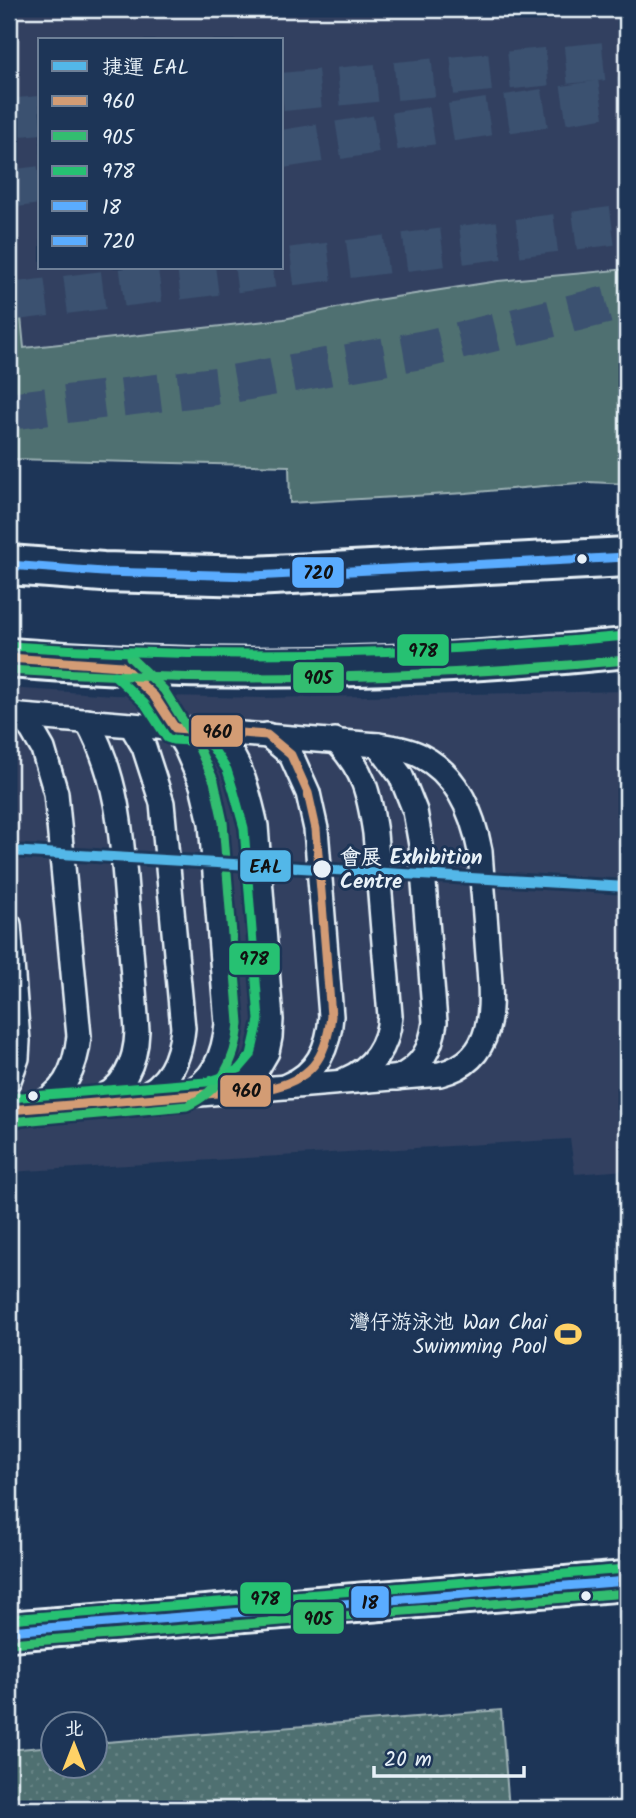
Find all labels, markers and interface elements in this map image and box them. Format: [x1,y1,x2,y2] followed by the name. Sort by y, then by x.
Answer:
[38,38,284,270] legend
[102,52,189,85] text: 捷運 EAL
[102,86,134,119] text: 960
[102,122,136,155] text: 905
[102,156,135,189] text: 978
[102,192,122,225] text: 18
[102,226,134,259] text: 720
[575,552,589,566] unlabelled marker
[291,556,345,589] line badge: 720
[303,559,333,589] text: 720
[396,633,450,667] line badge: 978
[408,637,439,667] text: 978
[292,661,345,694] line badge: 905
[304,664,334,694] text: 905
[190,714,244,748] line badge: 960
[202,718,232,748] text: 960
[340,842,482,899] place label: 會展 Exhibition Centre
[239,849,292,883] line badge: EAL
[250,853,282,883] text: EAL
[311,858,333,880] marker: 會展 Exhibition Centre
[228,942,281,976] line badge: 978
[239,945,270,975] text: 978
[219,1074,272,1108] line badge: 960
[231,1077,261,1107] text: 960
[26,1089,40,1103] unlabelled marker
[349,1307,548,1364] place label: 灣仔游泳池 Wan Chai Swimming Pool
[553,1319,583,1349] sports icon: 灣仔游泳池 Wan Chai Swimming Pool
[239,1581,292,1615] line badge: 978
[250,1585,281,1615] text: 978
[350,1585,390,1619] line badge: 18
[362,1589,379,1619] text: 18
[579,1589,593,1603] unlabelled marker
[292,1601,345,1635] line badge: 905
[304,1605,334,1635] text: 905
[38,1710,108,1780] north arrow
[64,1715,84,1745] text: 北
[374,1734,524,1778] scale bar
[384,1744,432,1777] text: 20 m

